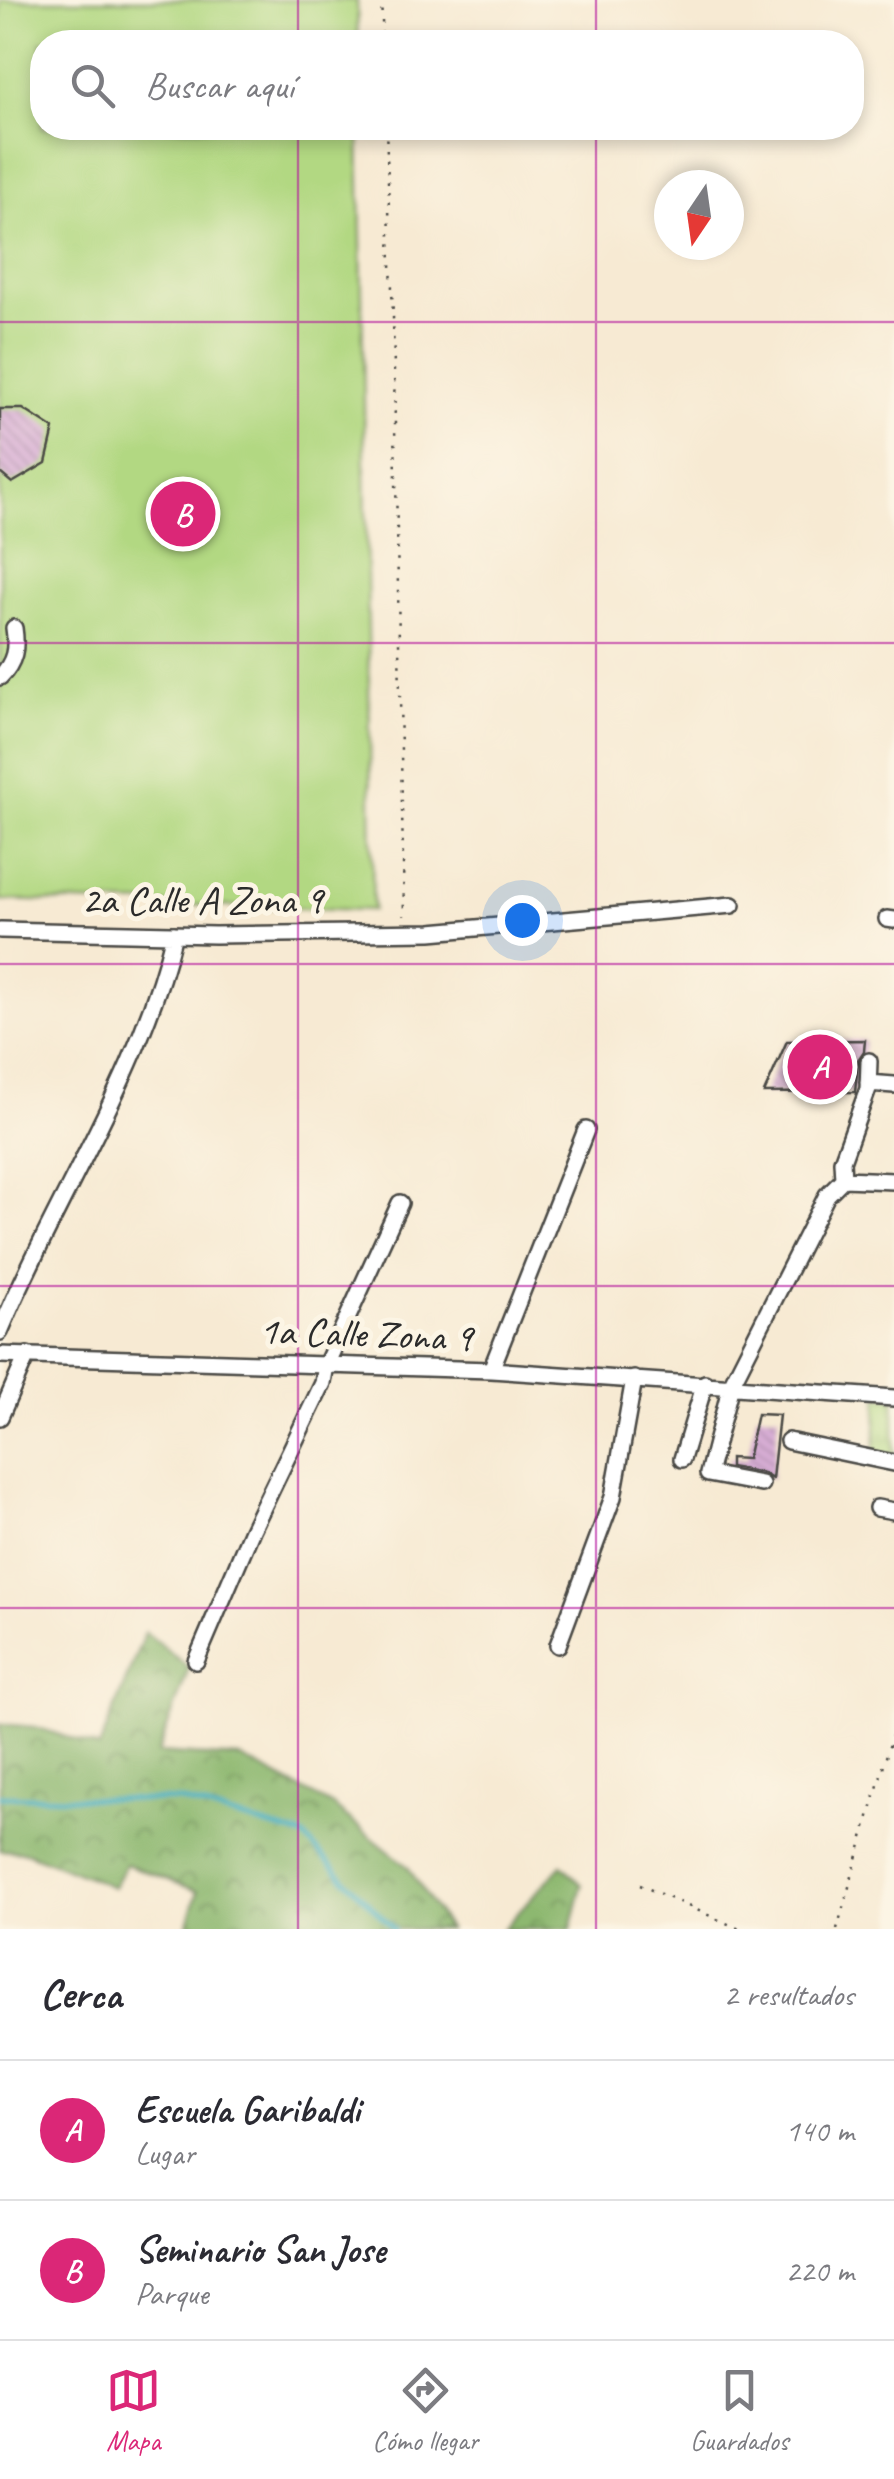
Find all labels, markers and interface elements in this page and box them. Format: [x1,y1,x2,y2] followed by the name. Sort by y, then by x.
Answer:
[30,30,864,140] search box
[65,58,120,113] icon: search
[145,62,294,109] text: Buscar aquí
[654,170,744,260] north arrow
[150,476,216,552] pin: B
[81,875,326,925] street label: 2a Calle A Zona 9
[497,895,548,946] your location
[788,1030,852,1104] pin: A
[259,1305,476,1363] street label: 1a Calle Zona 9
[40,1968,122,2021] text: Cerca
[723,1974,854,2015] text: 2 resultados
[135,2086,360,2133] text: Escuela Garibaldi
[64,2110,81,2151] text: A
[785,2110,854,2151] text: 140 m
[135,2133,195,2174] text: Lugar
[135,2226,385,2273] text: Seminario San Jose
[64,2250,81,2291] text: B
[785,2250,854,2291] text: 220 m
[135,2273,208,2314] text: Parque
[106,2363,161,2458] tab: Mapa
[372,2363,478,2458] tab: Cómo llegar
[690,2363,788,2458] tab: Guardados

